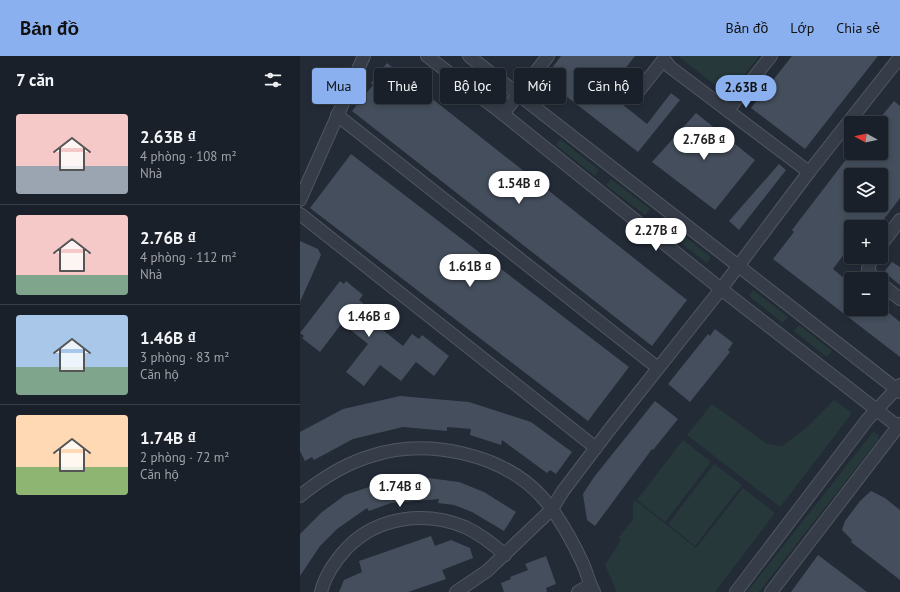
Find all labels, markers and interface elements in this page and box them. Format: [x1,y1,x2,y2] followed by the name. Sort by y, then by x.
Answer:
[20,16,79,40] text: Bản đồ
[726,19,768,37] text: Bản đồ
[790,19,814,37] text: Lớp
[836,19,880,37] text: Chia sẻ
[312,68,366,104] chip: Mua
[374,68,432,104] chip: Thuê
[440,68,506,104] chip: Bộ lọc
[514,68,566,104] chip: Mới
[574,68,643,104] chip: Căn hộ
[16,69,54,91] text: 7 căn
[262,69,284,91] icon: filters
[709,75,783,109] pin: 2.63B ₫
[725,79,767,96] text: 2.63B ₫
[844,116,888,160] north arrow
[844,116,888,316] map controls
[140,126,196,148] text: 2.63B ₫
[667,127,741,161] pin: 2.76B ₫
[48,130,96,178] icon: home
[683,131,725,148] text: 2.76B ₫
[140,148,237,165] text: 4 phòng · 108 m²
[140,165,162,182] text: Nhà
[844,168,888,212] button: layers
[482,171,556,205] pin: 1.54B ₫
[498,175,540,192] text: 1.54B ₫
[619,218,693,252] pin: 2.27B ₫
[844,220,888,264] button: +
[635,222,677,239] text: 2.27B ₫
[140,227,196,249] text: 2.76B ₫
[48,231,96,279] icon: home
[140,249,237,266] text: 4 phòng · 112 m²
[433,254,507,288] pin: 1.61B ₫
[449,258,491,275] text: 1.61B ₫
[140,266,162,283] text: Nhà
[844,272,888,316] button: −
[332,304,406,338] pin: 1.46B ₫
[348,308,390,325] text: 1.46B ₫
[140,327,196,349] text: 1.46B ₫
[48,331,96,379] icon: home
[140,349,230,366] text: 3 phòng · 83 m²
[140,366,179,383] text: Căn hộ
[140,427,196,449] text: 1.74B ₫
[48,431,96,479] icon: home
[140,449,230,466] text: 2 phòng · 72 m²
[140,466,179,483] text: Căn hộ
[363,474,437,508] pin: 1.74B ₫
[379,478,421,495] text: 1.74B ₫

